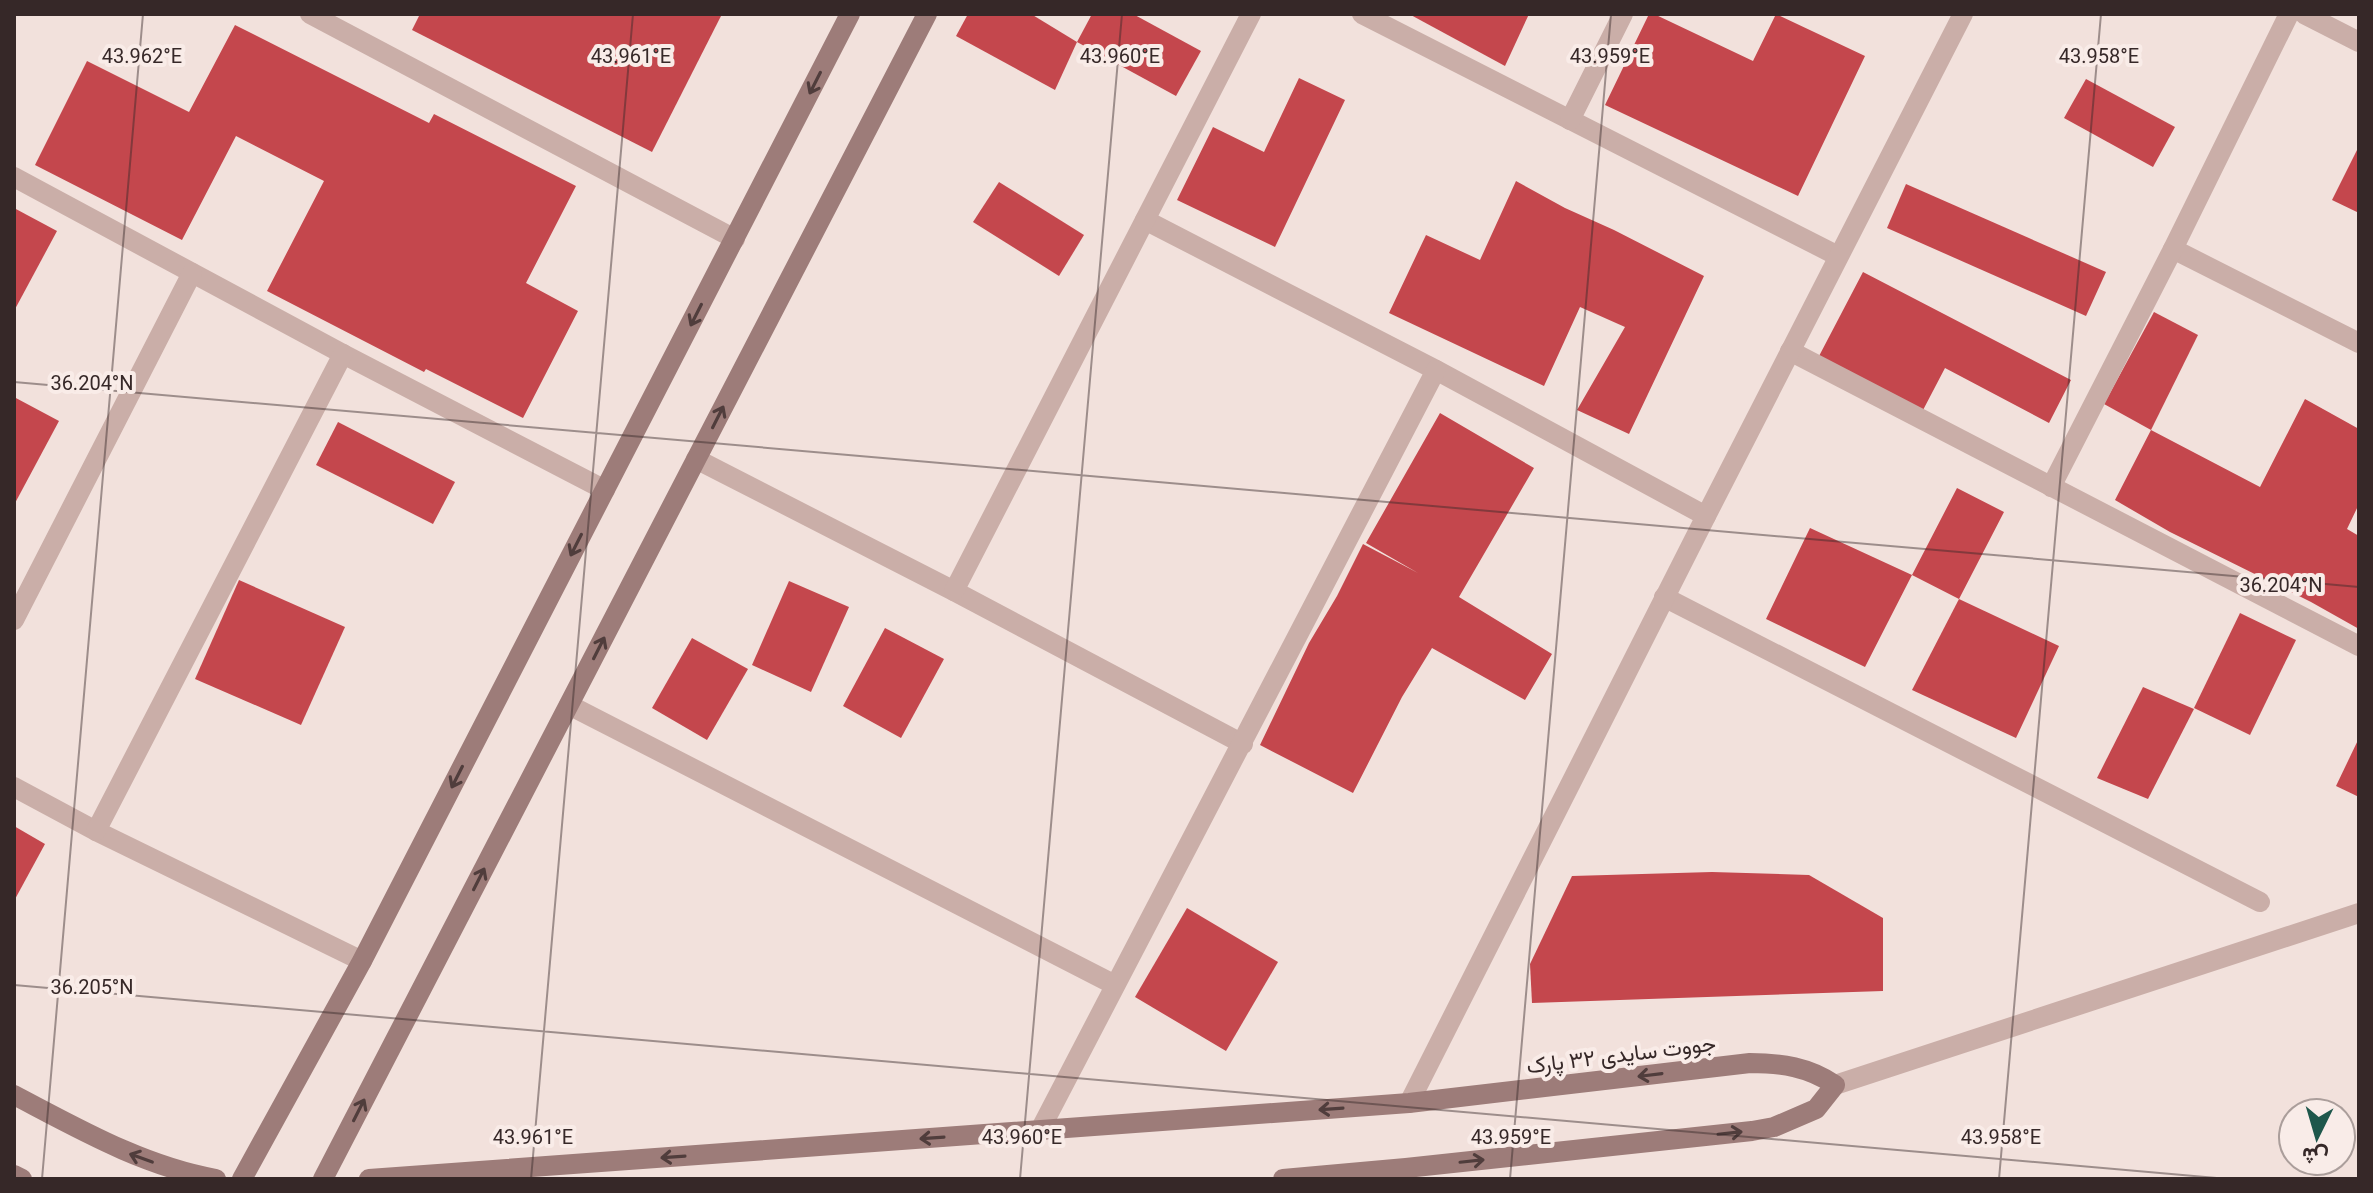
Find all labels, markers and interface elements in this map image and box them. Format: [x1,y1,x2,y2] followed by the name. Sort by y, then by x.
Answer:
[102,44,182,68] text: 43.962°E
[591,44,671,68] text: 43.961°E
[1080,44,1160,68] text: 43.960°E
[1570,44,1650,68] text: 43.959°E
[2059,44,2139,68] text: 43.958°E
[806,71,822,95] one-way arrow
[688,302,704,326] one-way arrow
[50,371,134,395] text: 36.204°N
[711,406,726,430] one-way arrow
[568,533,584,557] one-way arrow
[2239,573,2323,597] text: 36.204°N
[591,637,607,661] one-way arrow
[449,764,465,788] one-way arrow
[472,868,488,891] one-way arrow
[50,975,134,999] text: 36.205°N
[1525,1030,1717,1080] street label: جووت سایدی ٣٢ پارک
[1637,1067,1664,1082] one-way arrow
[2277,1097,2357,1177] north arrow
[352,1098,368,1122] one-way arrow
[1318,1102,1345,1117] one-way arrow
[493,1125,573,1149] text: 43.961°E
[982,1125,1062,1149] text: 43.960°E
[1471,1125,1551,1149] text: 43.959°E
[1961,1125,2041,1149] text: 43.958°E
[1716,1126,1743,1141] one-way arrow
[919,1131,946,1146] one-way arrow
[2301,1142,2330,1170] text: ش
[129,1150,154,1164] one-way arrow
[660,1150,687,1165] one-way arrow
[1458,1153,1485,1168] one-way arrow

